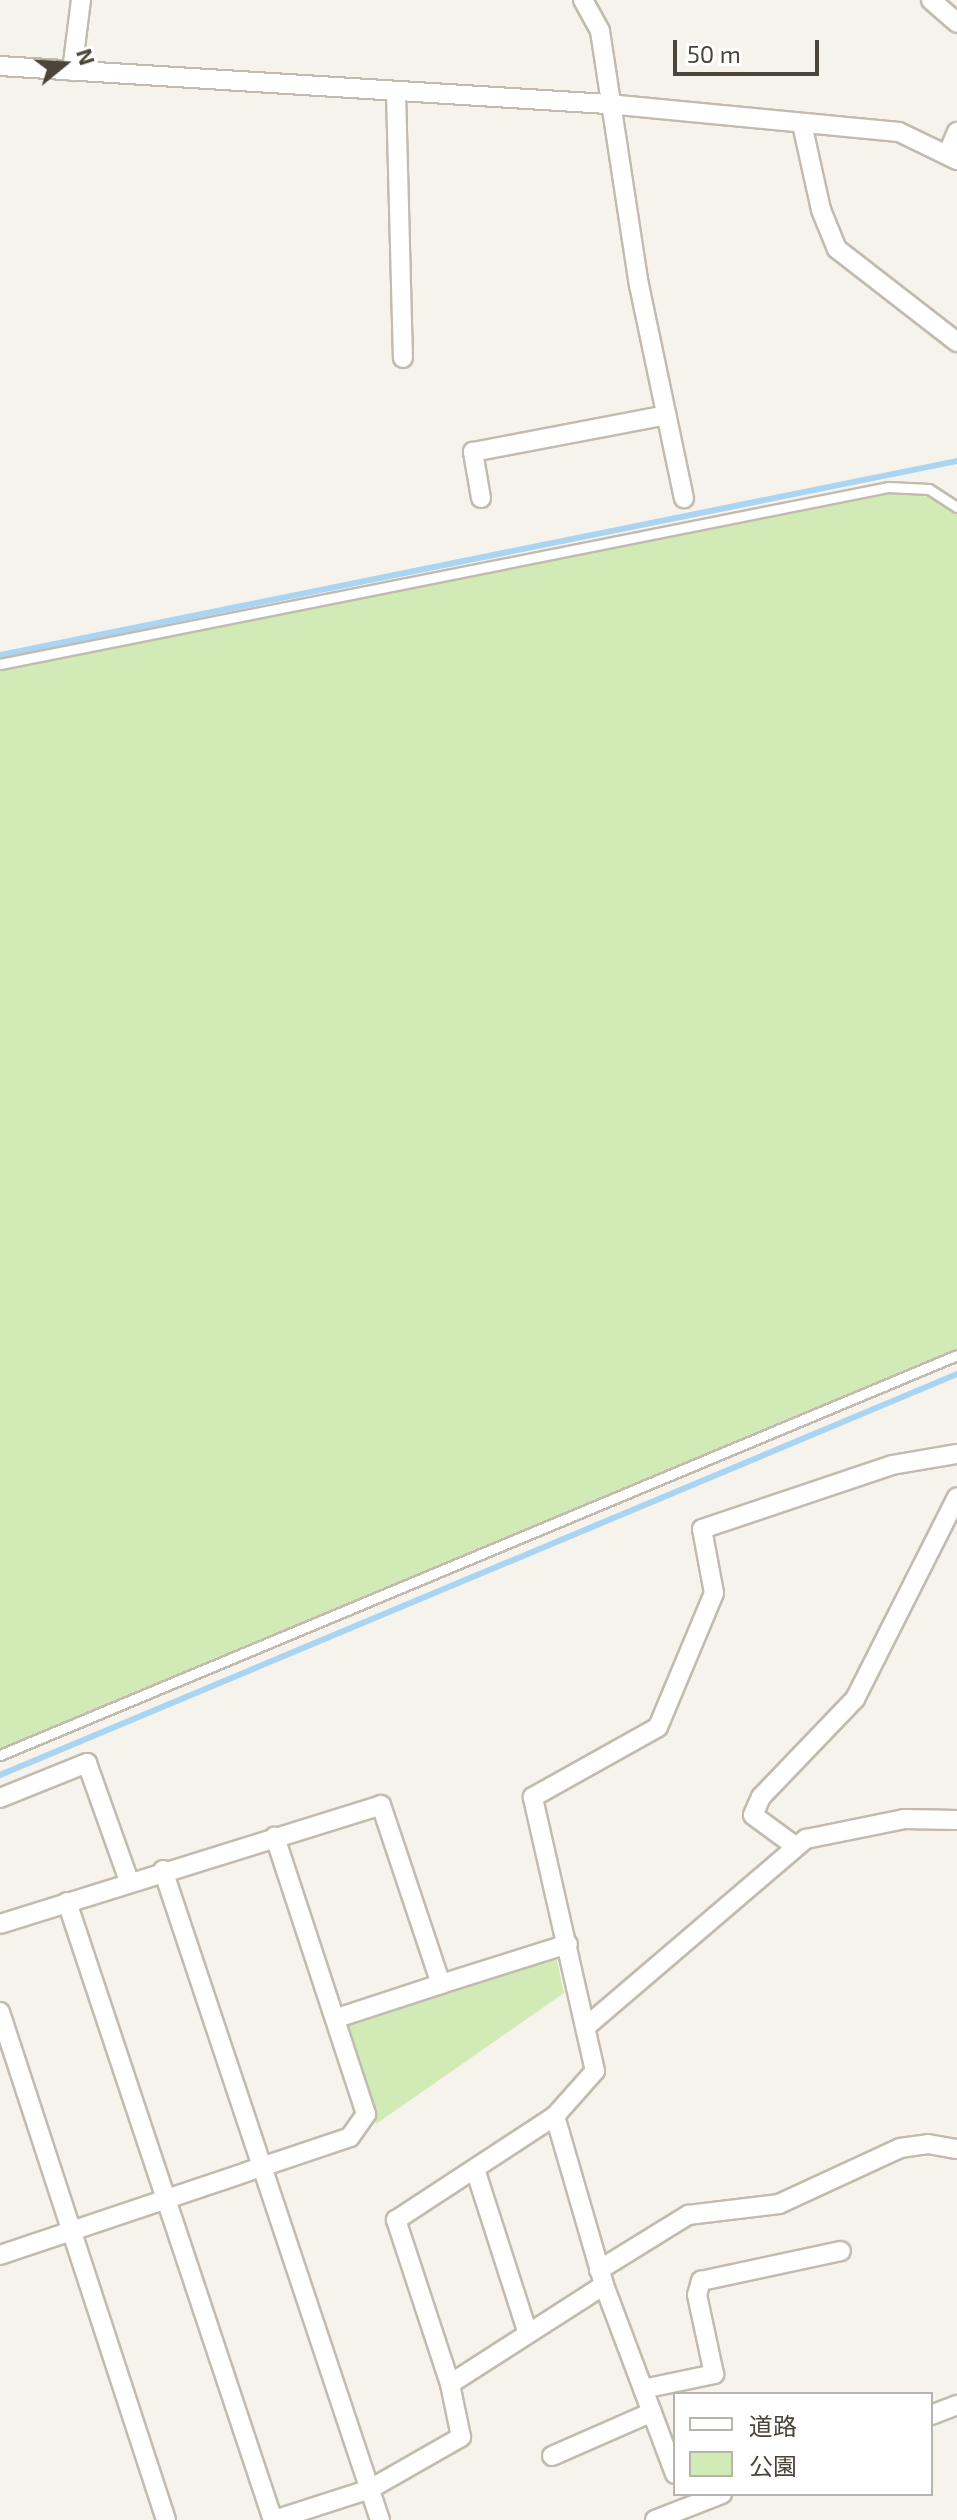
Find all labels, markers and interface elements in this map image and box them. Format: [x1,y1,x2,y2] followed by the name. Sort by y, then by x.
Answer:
[24,24,104,104] north arrow
[677,24,823,74] scale bar
[687,39,741,68] text: 50 m
[72,45,102,68] text: N
[673,2392,933,2496] legend
[749,2411,797,2440] text: 道路
[749,2451,797,2480] text: 公園

